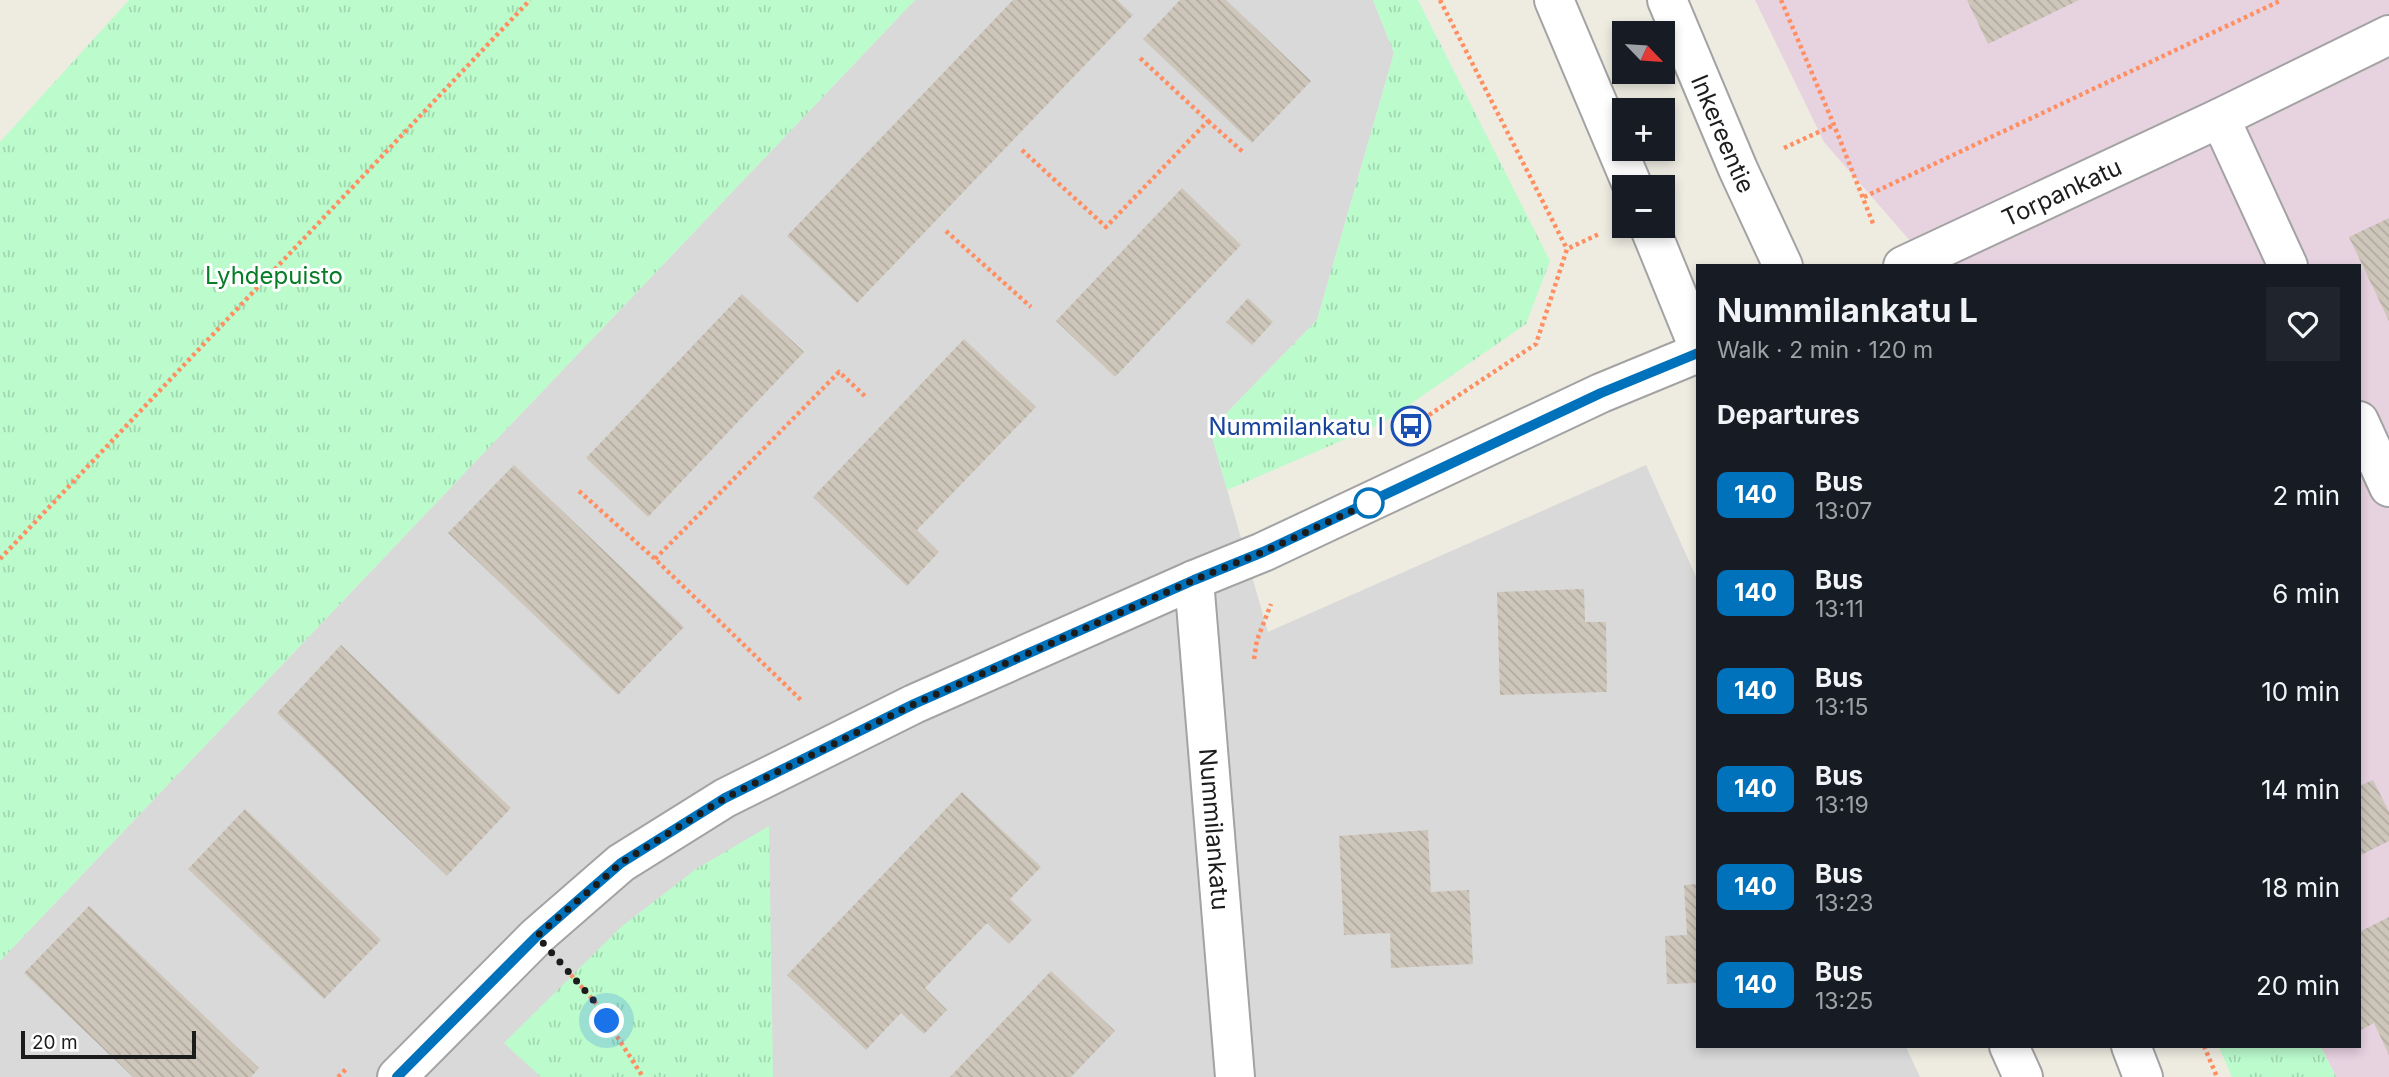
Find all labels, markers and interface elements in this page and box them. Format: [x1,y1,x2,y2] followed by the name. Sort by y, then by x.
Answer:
[1612,21,1675,84] north arrow
[1612,21,1675,238] map controls
[1685,70,1761,197] street label: Inkereentie
[1612,98,1675,161] button: +
[1997,152,2126,232] street label: Torpankatu
[1612,175,1675,238] button: −
[205,261,343,290] park label: Lyhdepuisto
[2266,287,2340,361] button: heart
[1717,290,1978,330] text: Nummilankatu L
[1717,336,1933,364] text: Walk · 2 min · 120 m
[1717,399,1860,430] text: Departures
[1390,405,1432,447] bus stop icon: Nummilankatu I
[1209,412,1384,441] place label: Nummilankatu I
[1815,466,1863,497] text: Bus
[1734,480,1777,509] text: 140
[2272,480,2340,511] text: 2 min
[1354,488,1384,518] unlabelled marker
[1815,497,1872,525] text: 13:07
[1815,564,1863,595] text: Bus
[1734,578,1777,607] text: 140
[2272,578,2340,609] text: 6 min
[1815,595,1864,623] text: 13:11
[1815,662,1863,693] text: Bus
[1734,676,1777,705] text: 140
[2261,676,2340,707] text: 10 min
[1815,693,1869,721] text: 13:15
[1193,747,1236,911] street label: Nummilankatu
[1815,760,1863,791] text: Bus
[1734,774,1777,803] text: 140
[2261,774,2340,805] text: 14 min
[1815,791,1869,819] text: 13:19
[1815,858,1863,889] text: Bus
[1734,872,1777,901] text: 140
[2262,872,2340,903] text: 18 min
[1815,889,1873,917] text: 13:23
[1815,956,1863,987] text: Bus
[1734,970,1777,999] text: 140
[2256,970,2340,1001] text: 20 min
[1815,987,1873,1015] text: 13:25
[589,1003,624,1038] your location
[21,1028,196,1060] scale bar
[32,1031,78,1054] text: 20 m

